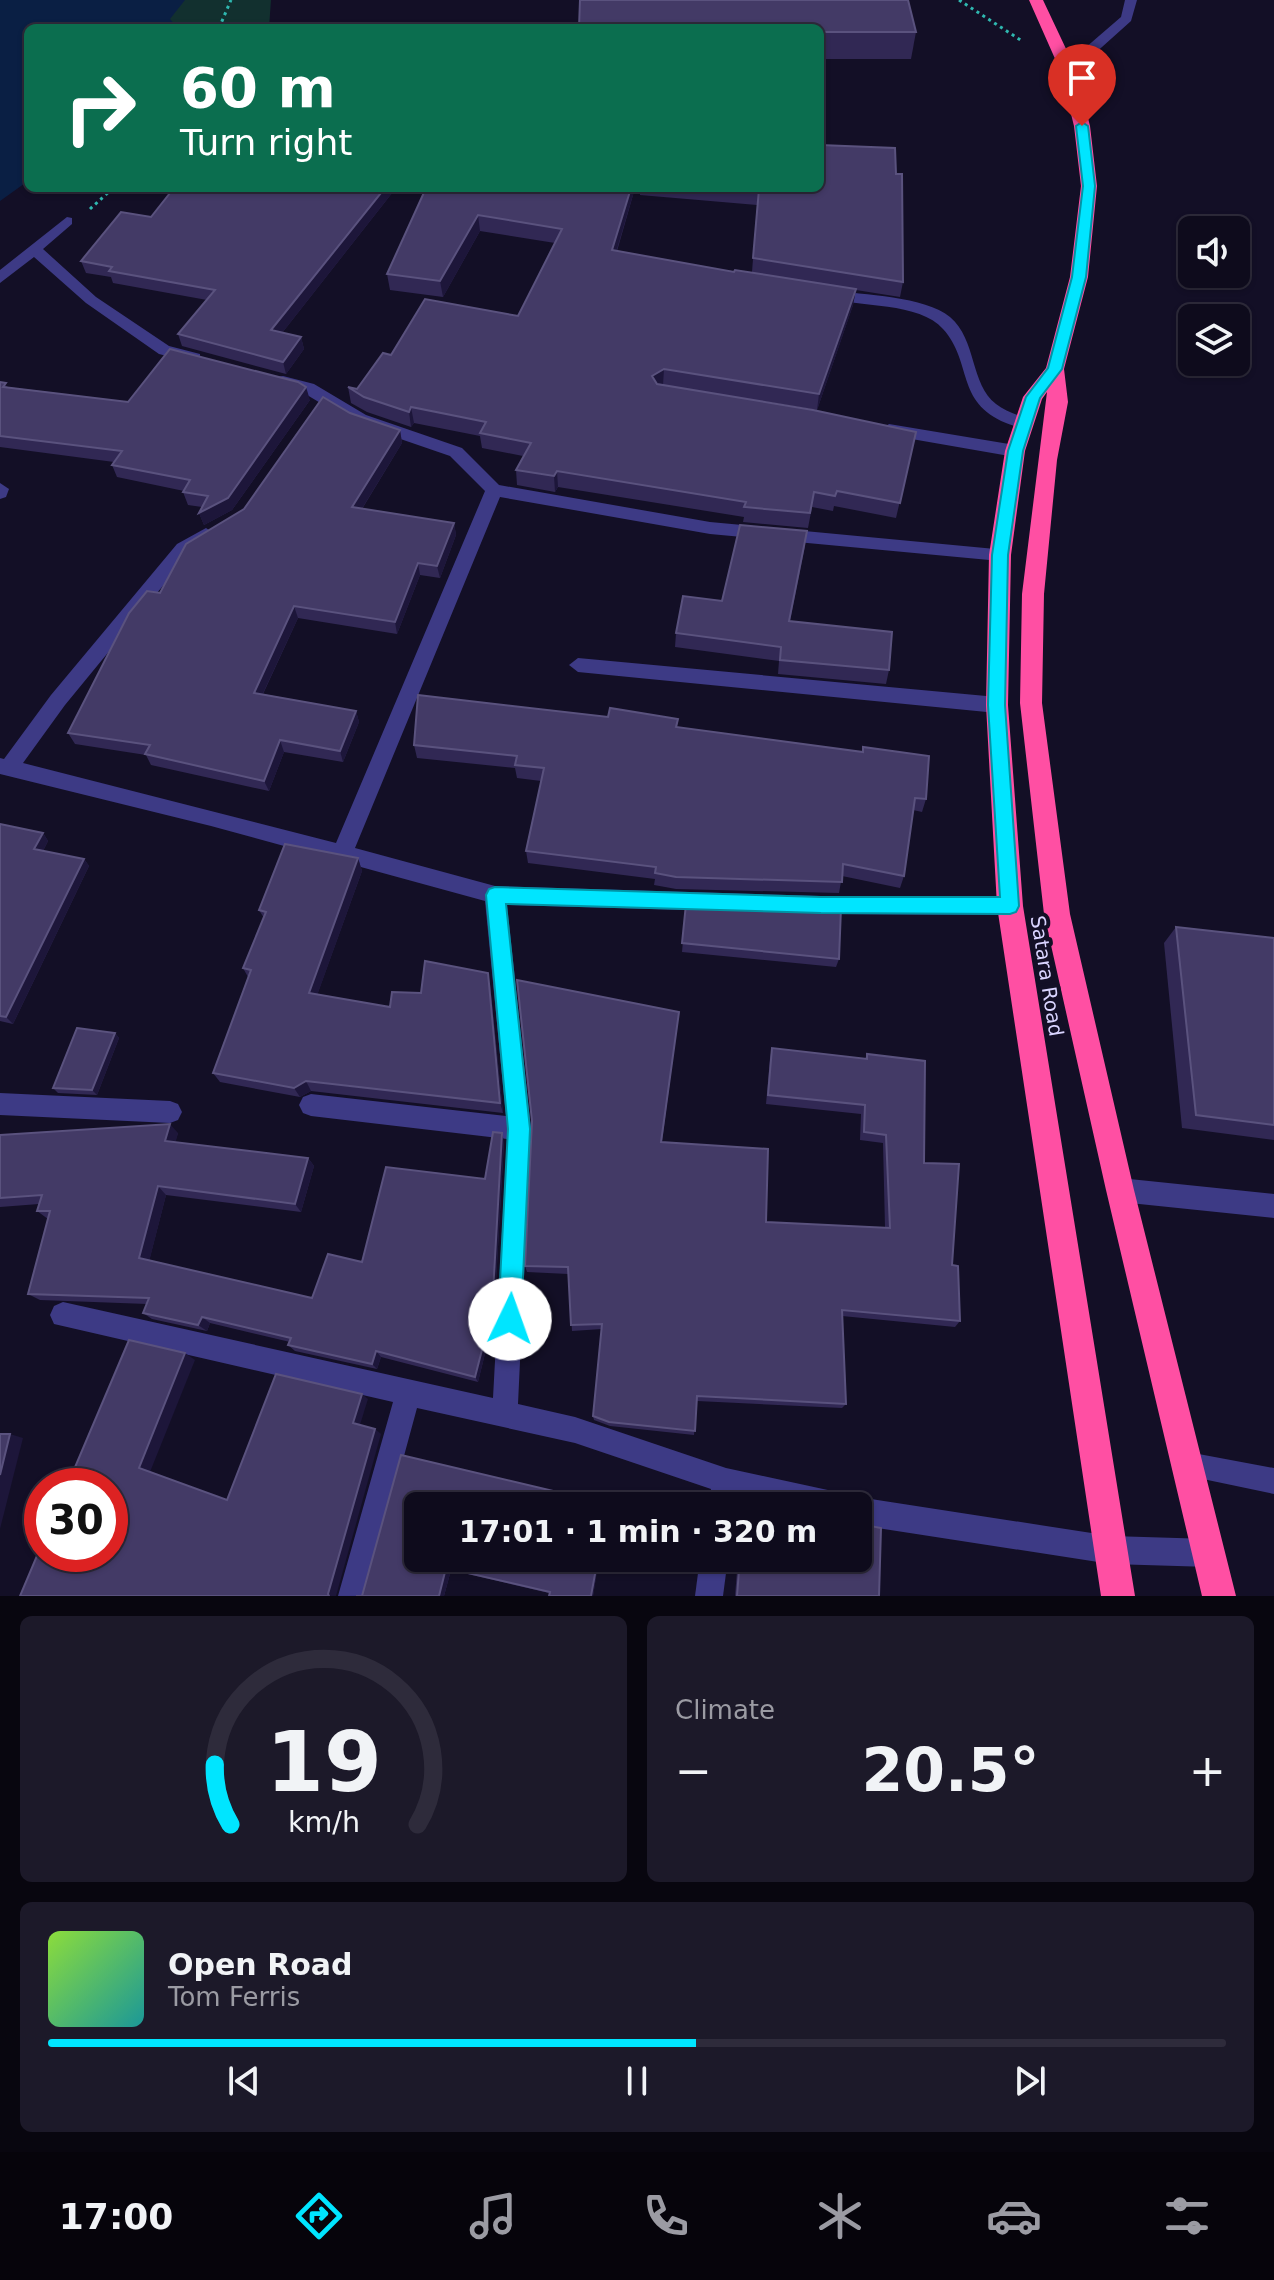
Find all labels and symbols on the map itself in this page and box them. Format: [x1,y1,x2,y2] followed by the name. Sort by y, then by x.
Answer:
[1048,44,1116,126] pin
[1026,914,1068,1038] street label: Satara Road
[468,1277,552,1361] position arrow
[24,1468,128,1572] speed limit sign: 30

